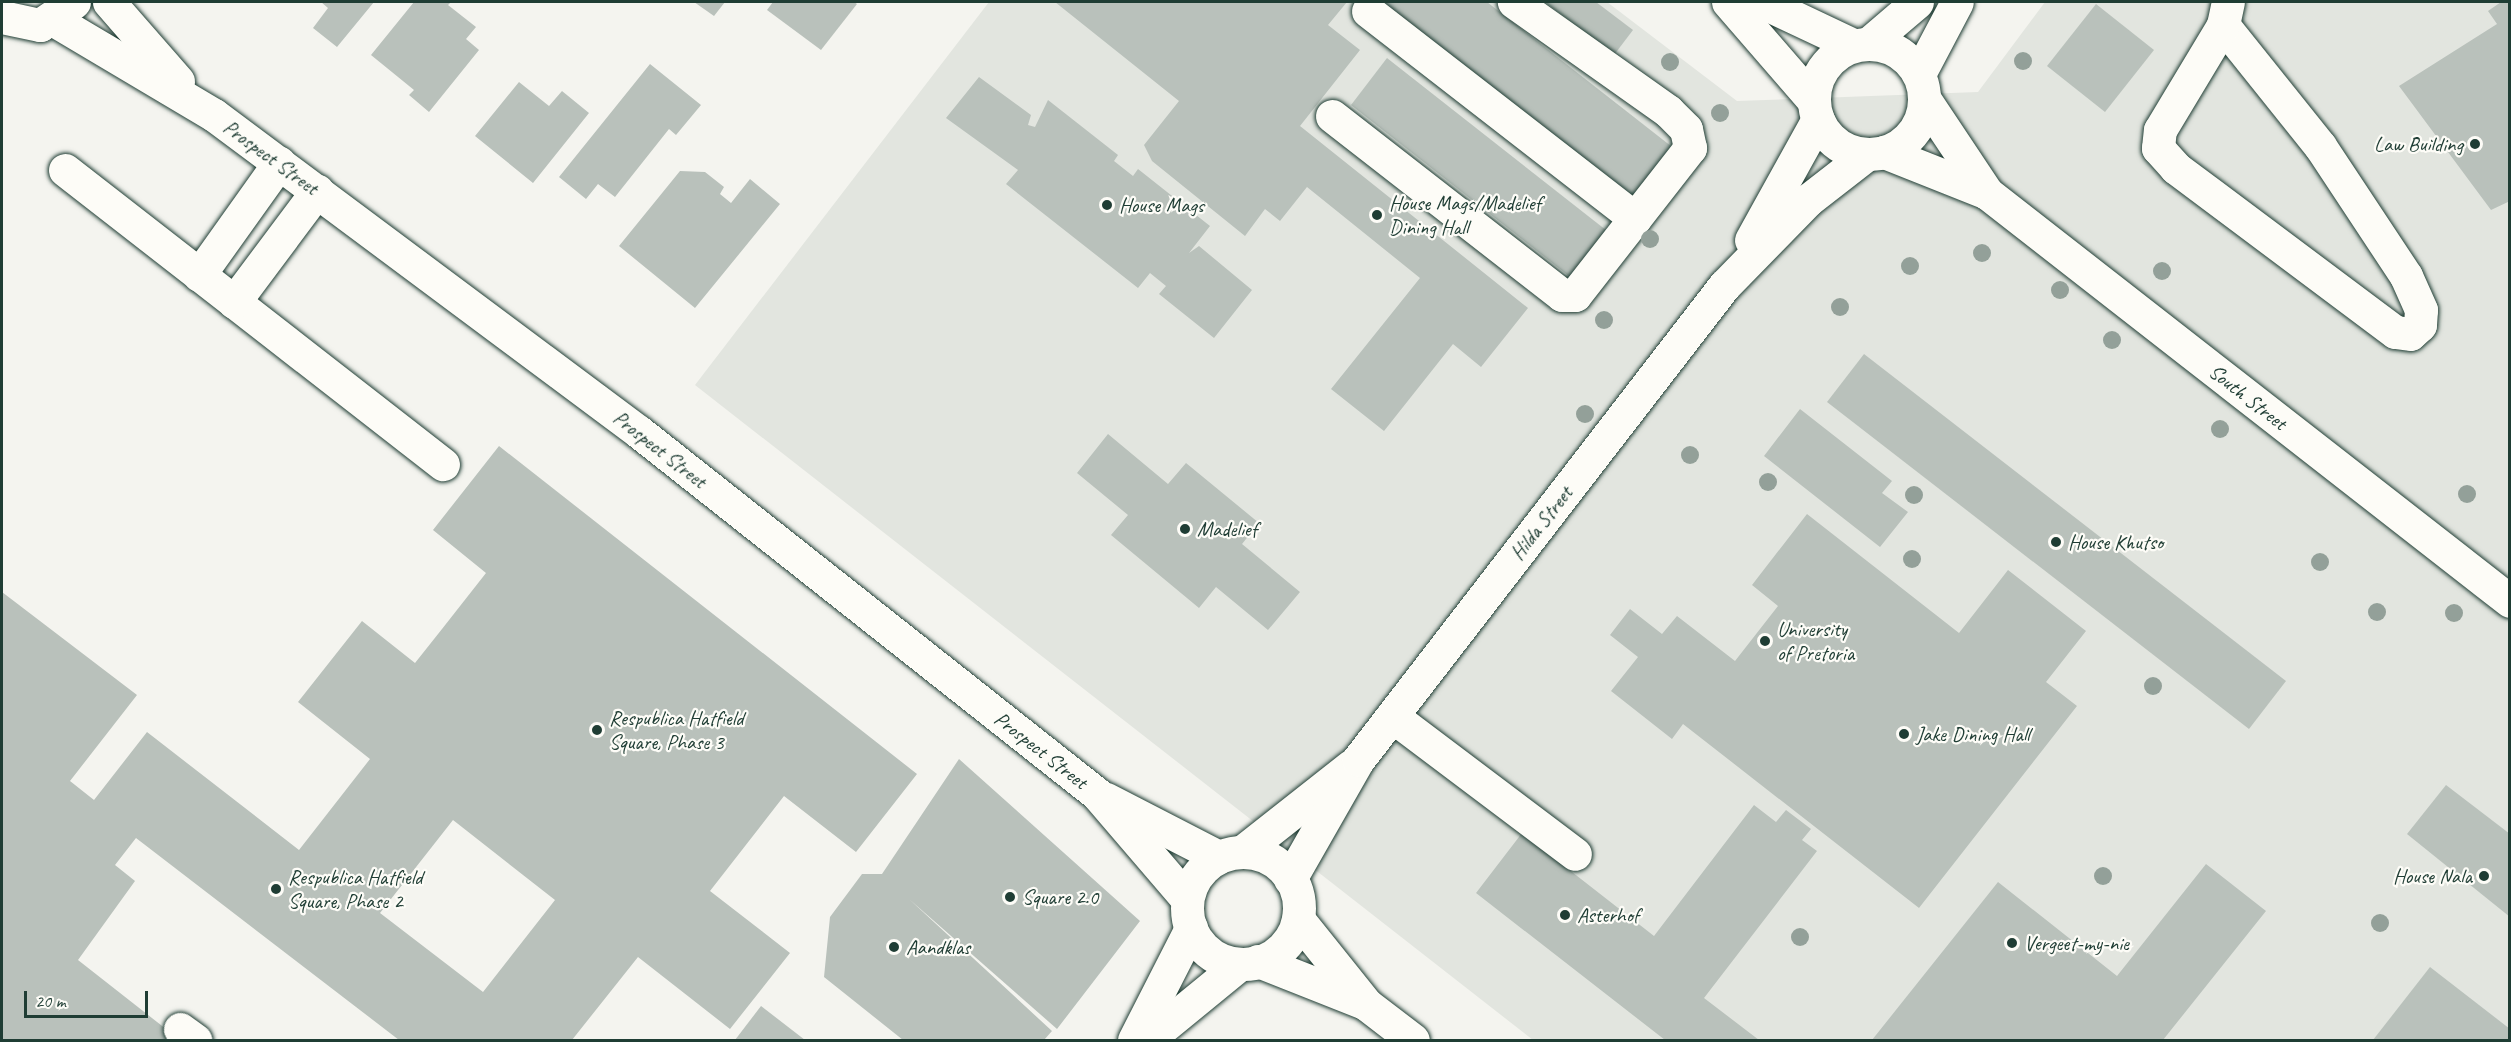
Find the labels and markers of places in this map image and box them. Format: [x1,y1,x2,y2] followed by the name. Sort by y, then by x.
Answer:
[2374,131,2463,157] place label: Law Building
[2468,137,2482,151] marker: Law Building
[1389,190,1541,240] place label: House Mags/Madelief Dining Hall
[1119,192,1204,218] place label: House Mags
[1100,198,1114,212] marker: House Mags
[1370,208,1384,222] marker: House Mags/Madelief Dining Hall
[1197,516,1257,542] place label: Madelief
[1178,522,1192,536] marker: Madelief
[2068,529,2164,555] place label: House Khutso
[2049,535,2063,549] marker: House Khutso
[1777,616,1855,666] place label: University of Pretoria
[1758,634,1772,648] marker: University of Pretoria
[609,705,744,755] place label: Respublica Hatfield Square, Phase 3
[1916,721,2031,747] place label: Jake Dining Hall
[590,723,604,737] marker: Respublica Hatfield Square, Phase 3
[1897,727,1911,741] marker: Jake Dining Hall
[2392,863,2472,889] place label: House Nala
[288,864,423,914] place label: Respublica Hatfield Square, Phase 2
[2477,869,2491,883] marker: House Nala
[269,882,283,896] marker: Respublica Hatfield Square, Phase 2
[1022,884,1098,910] place label: Square 2.0
[1003,890,1017,904] marker: Square 2.0
[1577,902,1639,928] place label: Asterhof
[1558,908,1572,922] marker: Asterhof
[2024,930,2129,956] place label: Vergeet-my-nie
[906,934,970,960] place label: Aandklas
[2005,936,2019,950] marker: Vergeet-my-nie
[887,940,901,954] marker: Aandklas

